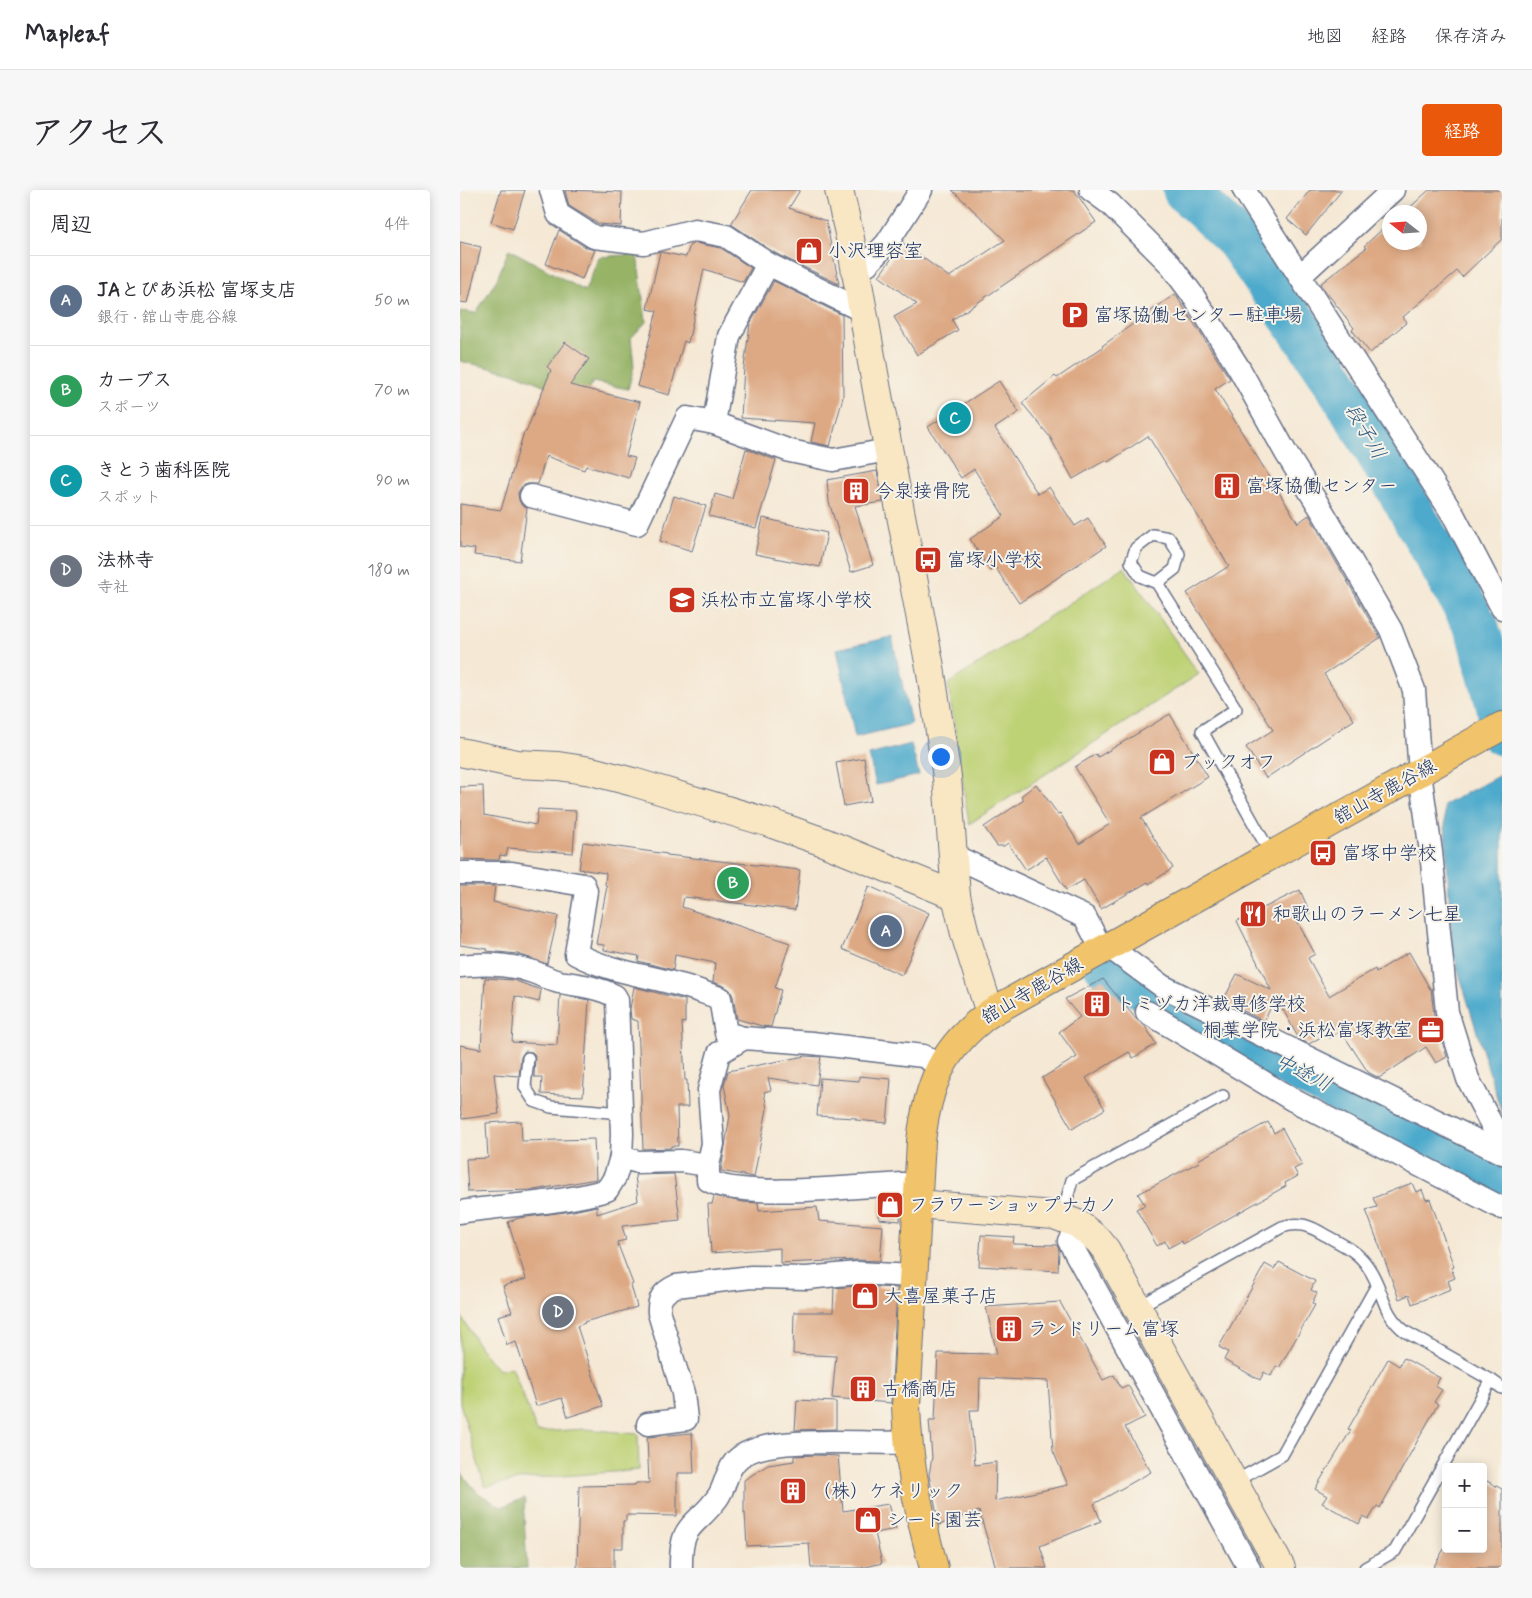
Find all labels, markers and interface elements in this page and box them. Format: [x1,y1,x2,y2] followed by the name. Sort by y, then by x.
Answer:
[25,19,110,50] text: Mapleaf
[1307,25,1343,49] text: 地図
[1371,25,1407,49] text: 経路
[1435,25,1507,49] text: 保存済み
[1422,104,1502,156] button: 経路
[30,111,168,157] text: アクセス
[1382,205,1427,250] north arrow
[50,211,92,239] text: 周辺
[385,214,410,235] text: 4件
[794,236,824,266] shop icon: 小沢理容室
[828,239,923,264] place label: 小沢理容室
[97,278,297,303] text: JAとぴあ浜松 富塚支店
[61,290,71,311] text: A
[374,290,410,311] text: 50 m
[1060,300,1090,330] parking icon: 富塚協働センター駐車場
[1094,303,1302,328] place label: 富塚協働センター駐車場
[97,307,237,328] text: 銀行 · 舘山寺鹿谷線
[97,368,172,393] text: カーブス
[61,380,71,401] text: B
[374,380,410,401] text: 70 m
[97,397,161,418] text: スポーツ
[939,399,971,437] pin: C
[1338,399,1392,465] water label: 段子川
[97,458,230,483] text: きとう歯科医院
[60,470,72,491] text: C
[376,470,410,491] text: 90 m
[1212,471,1242,501] building icon: 富塚協働センター
[1246,474,1397,499] place label: 富塚協働センター
[841,476,871,506] building icon: 今泉接骨院
[875,479,970,504] place label: 今泉接骨院
[97,487,161,508] text: スポット
[913,545,943,575] bus stop icon: 富塚小学校
[97,548,154,573] text: 法林寺
[947,548,1042,573] place label: 富塚小学校
[60,560,72,581] text: D
[367,560,410,581] text: 180 m
[97,577,129,598] text: 寺社
[667,585,697,615] school or university icon: 浜松市立富塚小学校
[701,588,872,613] place label: 浜松市立富塚小学校
[928,744,954,770] your location
[1147,747,1177,777] shop icon: ブックオフ
[1181,750,1276,775] place label: ブックオフ
[1329,753,1441,831] street label: 舘山寺鹿谷線
[1308,838,1338,868] bus stop icon: 富塚中学校
[1342,841,1437,866] place label: 富塚中学校
[717,864,749,902] pin: B
[1238,899,1268,929] restaurant icon: 和歌山のラーメン七星
[1272,902,1462,927] place label: 和歌山のラーメン七星
[870,912,902,950] pin: A
[976,952,1088,1030] street label: 舘山寺鹿谷線
[1082,989,1112,1019] building icon: トミヅカ洋裁専修学校
[1116,992,1306,1017] place label: トミヅカ洋裁専修学校
[1416,1015,1446,1045] office icon: 桐葉学院・浜松富塚教室
[1203,1018,1412,1043] place label: 桐葉学院・浜松富塚教室
[1270,1047,1336,1099] water label: 中途川
[875,1190,905,1220] shop icon: フラワーショップナカノ
[909,1193,1118,1218] place label: フラワーショップナカノ
[850,1281,880,1311] shop icon: 大喜屋菓子店
[884,1284,998,1309] place label: 大喜屋菓子店
[542,1293,574,1331] pin: D
[994,1314,1024,1344] building icon: ランドリーム富塚
[1028,1317,1179,1342] place label: ランドリーム富塚
[848,1374,878,1404] building icon: 古橋商店
[882,1377,958,1402] place label: 古橋商店
[1442,1463,1487,1553] map controls
[1442,1463,1487,1508] button: +
[778,1476,808,1506] building icon: （株）ケネリック
[812,1479,963,1504] place label: （株）ケネリック
[853,1505,883,1535] shop icon: シード園芸
[887,1508,982,1533] place label: シード園芸
[1442,1508,1487,1553] button: −

